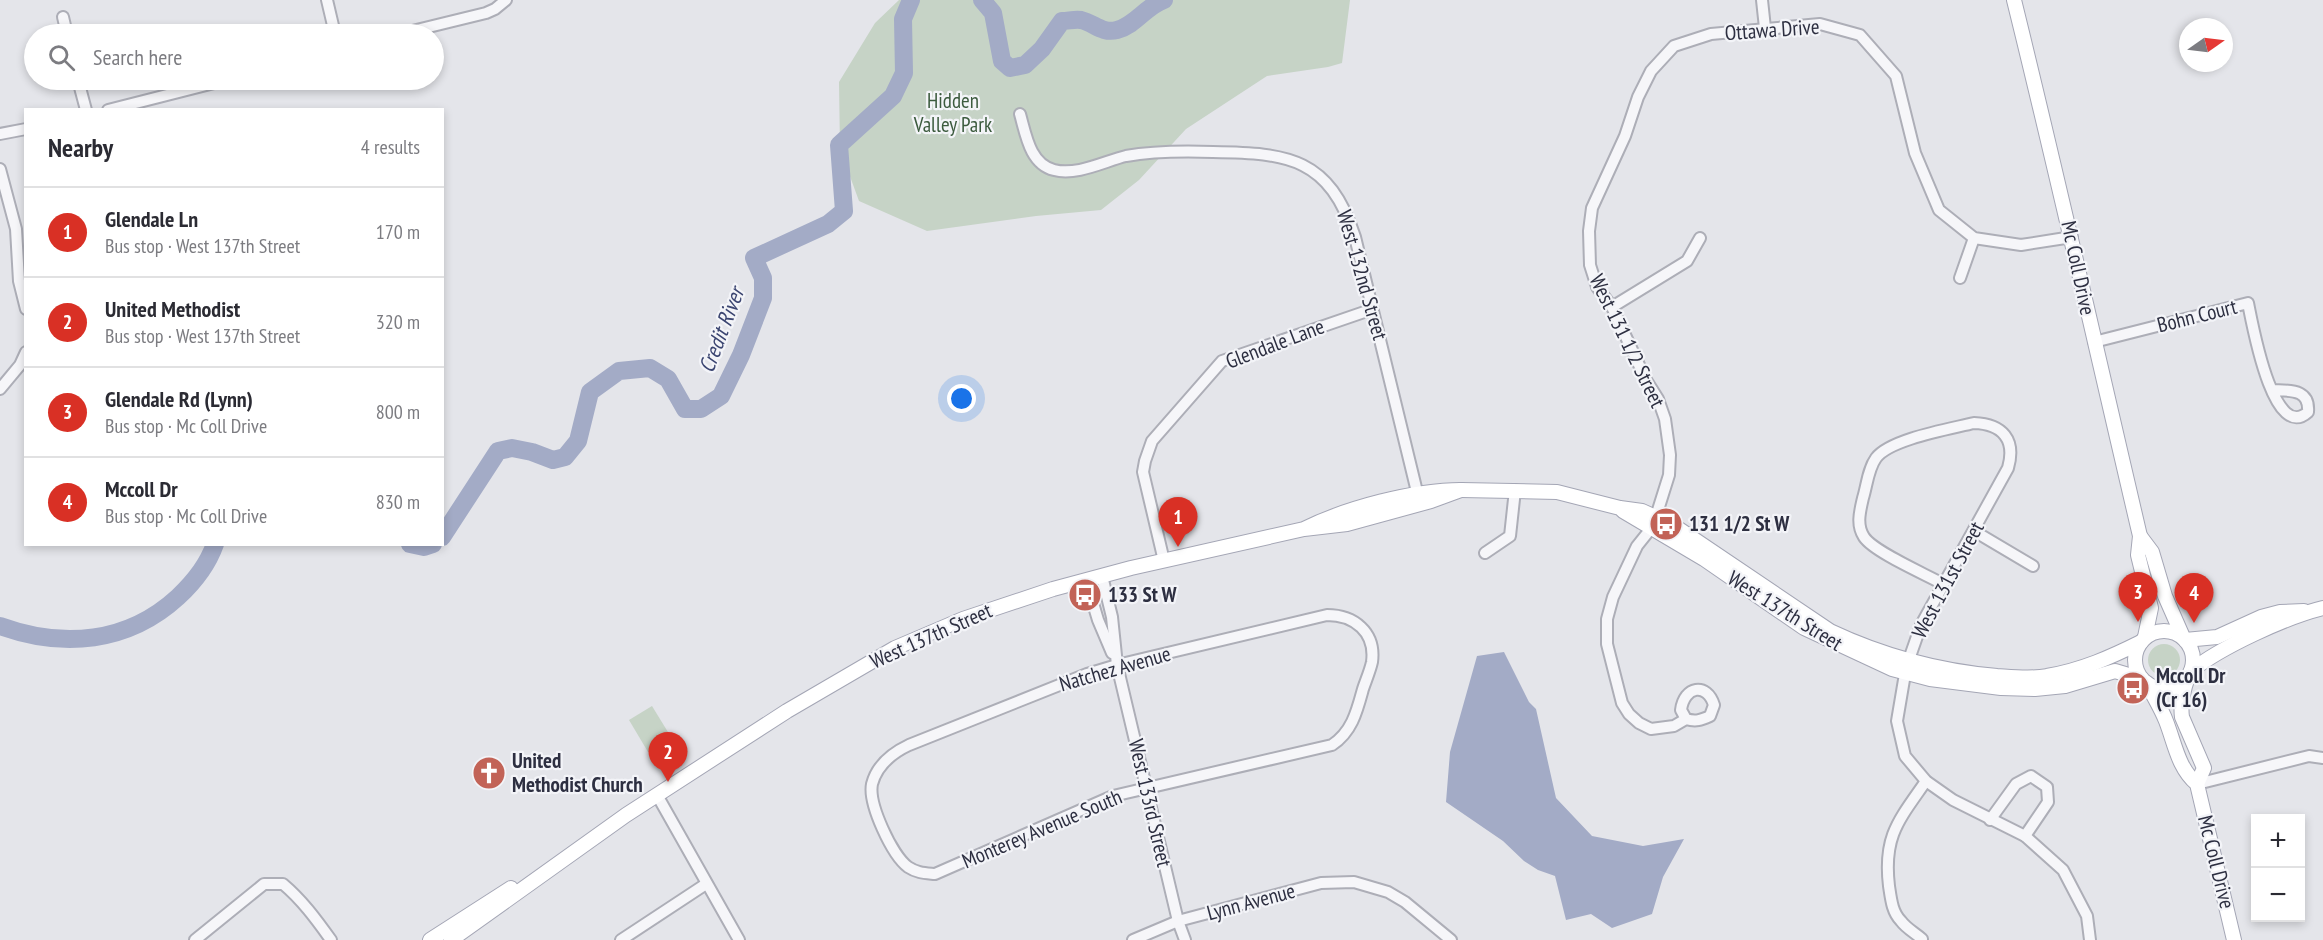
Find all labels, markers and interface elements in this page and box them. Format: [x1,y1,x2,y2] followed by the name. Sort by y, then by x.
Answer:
[1724,13,1820,46] street label: Ottawa Drive
[2179,18,2233,72] north arrow
[24,24,444,90] search box
[45,41,78,74] icon: search
[93,43,182,71] text: Search here
[913,87,992,138] park label: Hidden Valley Park
[48,131,113,164] text: Nearby
[361,134,420,160] text: 4 results
[105,205,198,233] text: Glendale Ln
[1331,207,1394,343] street label: West 132nd Street
[2055,218,2102,317] street label: Mc Coll Drive
[63,219,72,245] text: 1
[376,219,420,245] text: 170 m
[105,233,300,259] text: Bus stop · West 137th Street
[1583,270,1671,412] street label: West 131 1/2 Street
[692,281,751,377] water label: Credit River
[2154,293,2240,338] street label: Bohn Court
[105,295,240,323] text: United Methodist
[63,309,72,335] text: 2
[376,309,420,335] text: 320 m
[1222,312,1328,375] street label: Glendale Lane
[105,323,300,349] text: Bus stop · West 137th Street
[947,384,976,413] your location
[105,385,253,413] text: Glendale Rd (Lynn)
[63,399,72,425] text: 3
[376,399,420,425] text: 800 m
[105,413,267,439] text: Bus stop · Mc Coll Drive
[105,475,178,503] text: Mccoll Dr
[63,489,72,515] text: 4
[376,489,420,515] text: 830 m
[1158,498,1198,547] pin: 1
[105,503,267,529] text: Bus stop · Mc Coll Drive
[1648,506,1684,542] bus stop icon: 131 1/2 St W
[1689,510,1790,537] place label: 131 1/2 St W
[1905,517,1990,643] street label: West 131st Street
[1723,565,1848,657] street label: West 137th Street
[2118,572,2158,622] pin: 3
[2174,574,2214,623] pin: 4
[1067,577,1103,613] bus stop icon: 133 St W
[1108,581,1178,608] place label: 133 St W
[866,597,996,674] street label: West 137th Street
[1056,640,1174,697] street label: Natchez Avenue
[2156,662,2226,713] place label: Mccoll Dr (Cr 16)
[2115,670,2151,706] bus stop icon: Mccoll Dr (Cr 16)
[648,732,688,782] pin: 2
[1123,736,1178,870] street label: West 133rd Street
[512,747,643,798] place label: United Methodist Church
[471,755,507,791] church icon: United Methodist Church
[958,783,1126,874] street label: Monterey Avenue South
[2192,812,2241,911] street label: Mc Coll Drive
[2251,814,2305,922] map controls
[2251,814,2305,868] button: +
[2251,868,2305,922] button: −
[1204,877,1298,926] street label: Lynn Avenue

